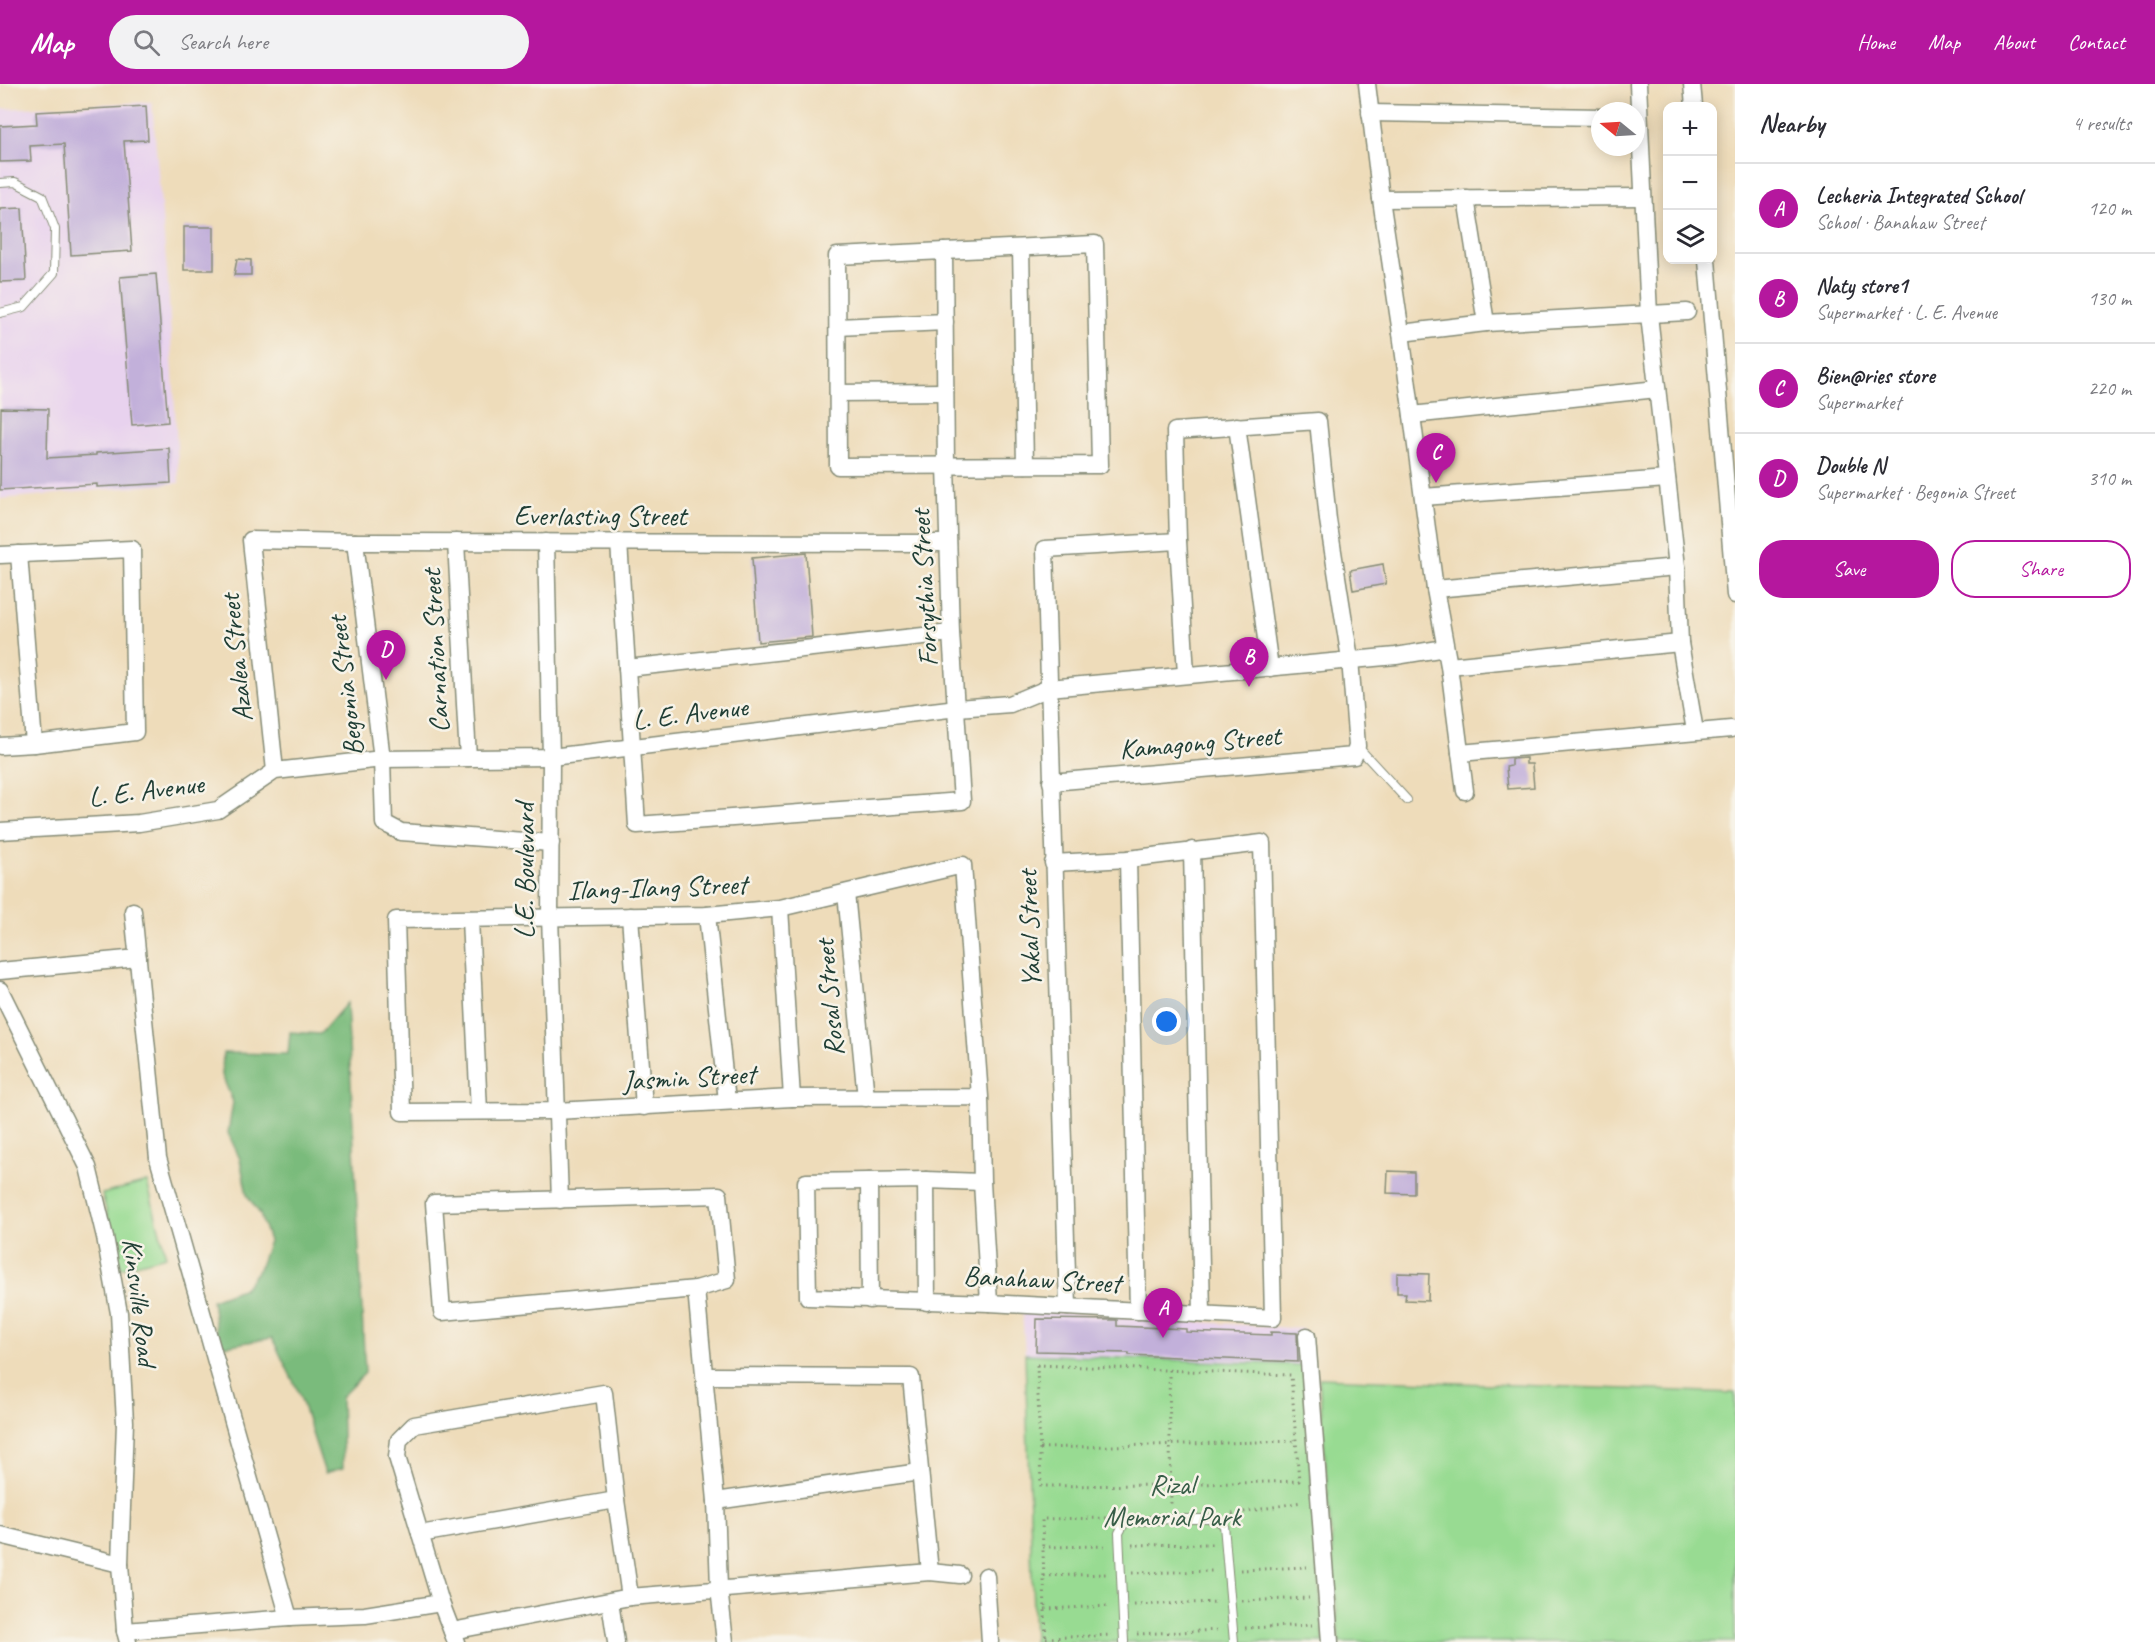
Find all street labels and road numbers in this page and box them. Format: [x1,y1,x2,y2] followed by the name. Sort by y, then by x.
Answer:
[514,498,689,533] street label: Everlasting Street
[902,506,946,667] street label: Forsythia Street
[413,566,457,734] street label: Carnation Street
[212,590,260,724] street label: Azalea Street
[319,611,371,758] street label: Begonia Street
[630,688,751,737] street label: L. E. Avenue
[1118,717,1285,766] street label: Kamagong Street
[86,765,207,814] street label: L. E. Avenue
[507,799,542,939] street label: L.E. Boulevard
[567,866,751,908] street label: Ilang-Ilang Street
[1009,867,1049,988] street label: Yakal Street
[806,935,852,1058] street label: Rosal Street
[620,1056,760,1098] street label: Jasmin Street
[115,1236,166,1372] street label: Kinsville Road
[963,1257,1125,1301] street label: Banahaw Street

